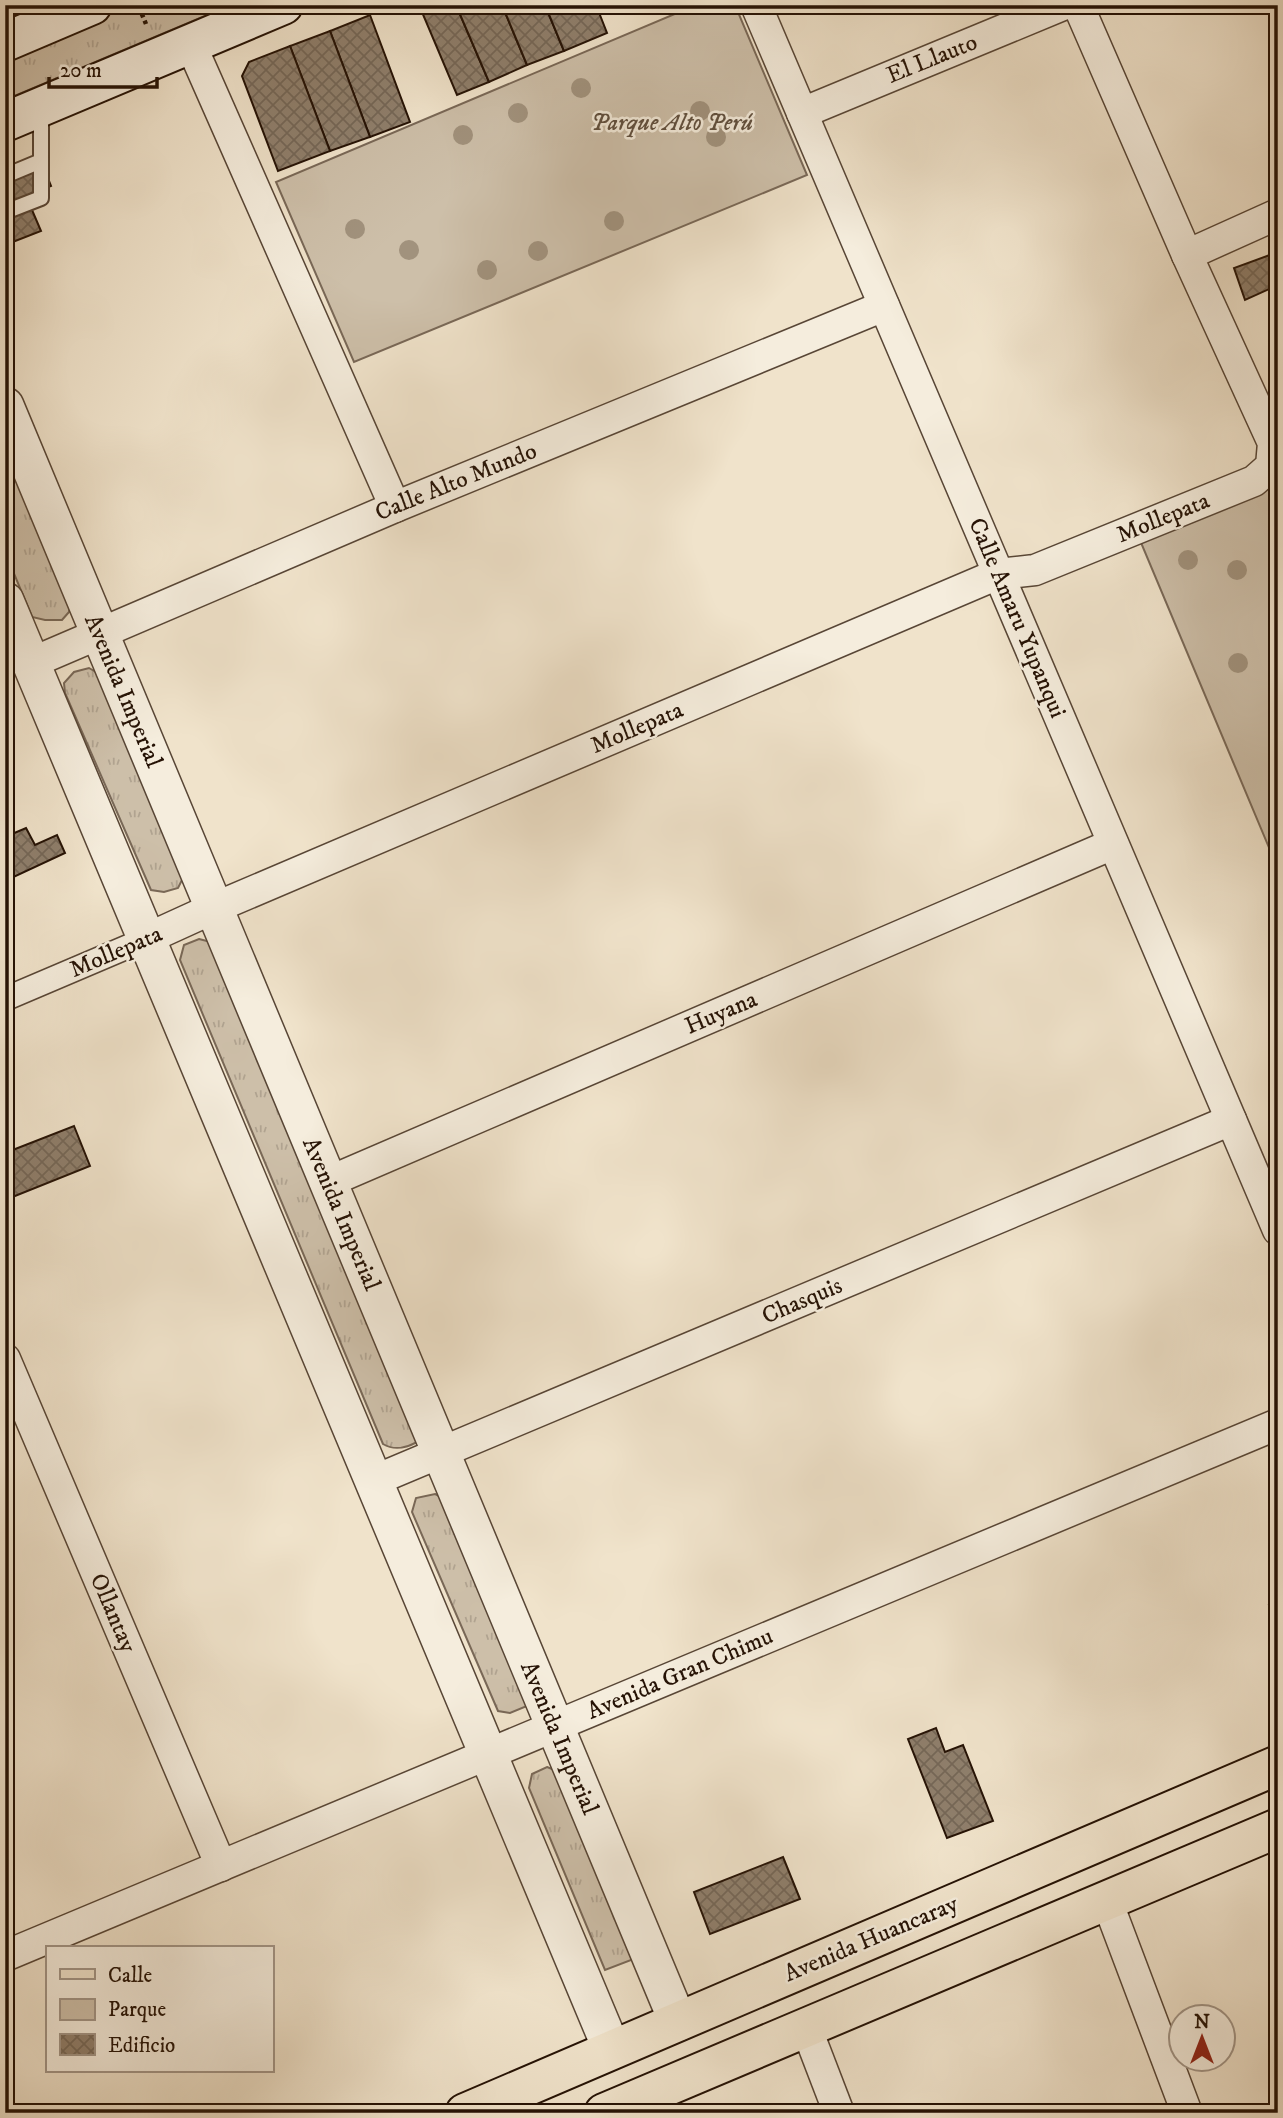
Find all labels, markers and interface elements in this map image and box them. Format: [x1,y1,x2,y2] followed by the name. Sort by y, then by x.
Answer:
[882,27,982,91] street label: El Llauto
[49,46,158,90] scale bar
[60,58,102,84] text: 20 m
[591,108,754,138] park label: Parque Alto Perú
[371,436,541,528] street label: Calle Alto Mundo
[1112,486,1215,550] street label: Mollepata
[961,514,1073,722] street label: Calle Amaru Yupanqui
[77,610,169,773] street label: Avenida Imperial
[586,695,689,761] street label: Mollepata
[65,919,168,985] street label: Mollepata
[680,984,762,1042] street label: Huyana
[295,1133,387,1296] street label: Avenida Imperial
[757,1271,847,1331] street label: Chasquis
[83,1569,143,1658] street label: Ollantay
[582,1621,778,1727] street label: Avenida Gran Chimu
[513,1657,605,1820] street label: Avenida Imperial
[779,1889,963,1989] street label: Avenida Huancaray
[46,1946,273,2072] legend
[108,1963,152,1989] text: Calle
[108,1997,166,2023] text: Parque
[1168,2002,1238,2072] north arrow
[1194,2011,1210,2034] text: N
[108,2033,175,2059] text: Edificio

